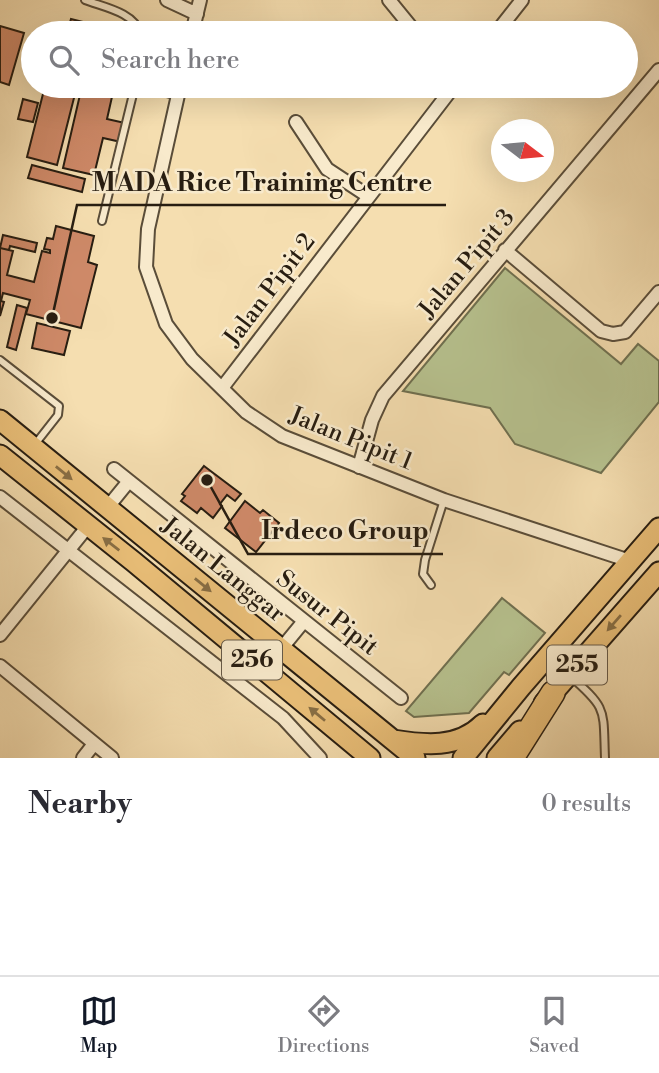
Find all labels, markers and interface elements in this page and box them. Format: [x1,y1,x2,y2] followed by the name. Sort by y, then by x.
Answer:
[21,21,638,98] search box
[45,41,83,79] icon: search
[101,44,240,76] text: Search here
[491,119,554,182] north arrow
[77,158,446,205] callout: MADA Rice Training Centre
[92,167,432,199] text: MADA Rice Training Centre
[412,203,521,325] street label: Jalan Pipit 3
[217,228,322,353] street label: Jalan Pipit 2
[284,400,418,478] street label: Jalan Pipit 1
[55,465,73,480] one-way arrow
[248,507,443,554] callout: Irdeco Group
[154,510,291,629] street label: Jalan Langgar
[261,515,429,547] text: Irdeco Group
[102,538,120,552] one-way arrow
[270,564,384,662] street label: Susur Pipit
[193,578,211,593] one-way arrow
[607,615,622,632] one-way arrow
[222,640,282,680] road number: 256
[547,646,607,684] road number: 255
[309,707,327,722] one-way arrow
[28,785,132,823] text: Nearby
[541,790,631,818] text: 0 results
[80,992,118,1058] tab: Map
[278,992,369,1058] tab: Directions
[529,992,579,1058] tab: Saved

